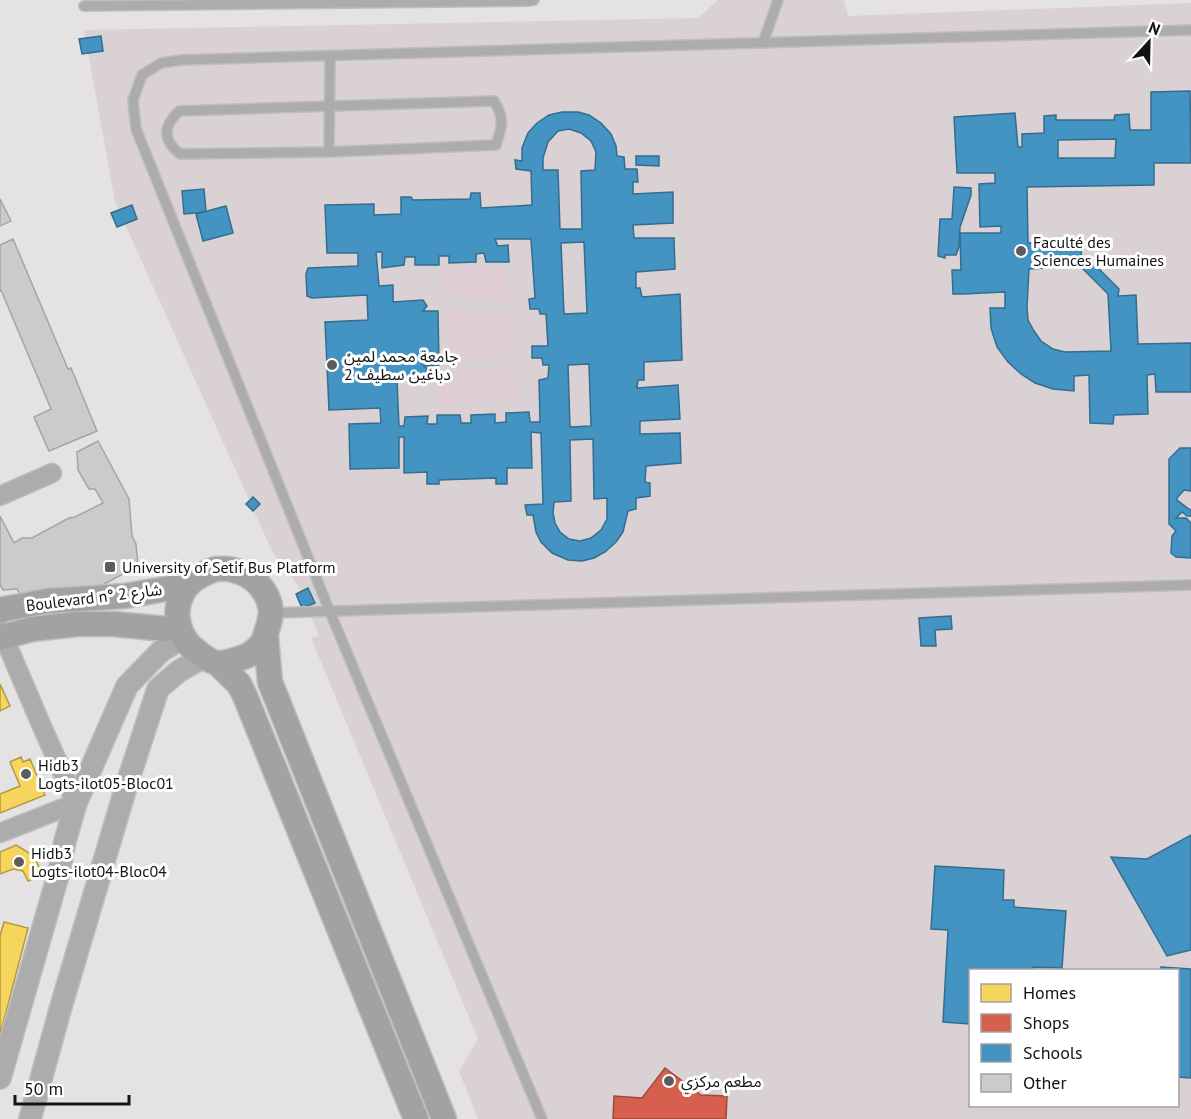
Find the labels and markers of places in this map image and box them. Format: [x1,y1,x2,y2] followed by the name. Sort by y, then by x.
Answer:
[1033,232,1164,270] place label: Faculté des Sciences Humaines
[1014,244,1028,258] marker: Faculté des Sciences Humaines
[344,346,459,384] place label: جامعة محمد لمين دباغين سطيف 2
[325,358,339,372] marker: جامعة محمد لمين دباغين سطيف 2
[122,557,336,577] place label: University of Setif Bus Platform
[103,560,117,574] marker: University of Setif Bus Platform
[38,755,174,793] place label: Hidb3 Logts-ilot05-Bloc01
[19,767,33,781] marker: Hidb3 Logts-ilot05-Bloc01
[31,843,167,881] place label: Hidb3 Logts-ilot04-Bloc04
[12,855,26,869] marker: Hidb3 Logts-ilot04-Bloc04
[681,1071,762,1094] place label: مطعم مركزي
[662,1074,676,1088] marker: مطعم مركزي

